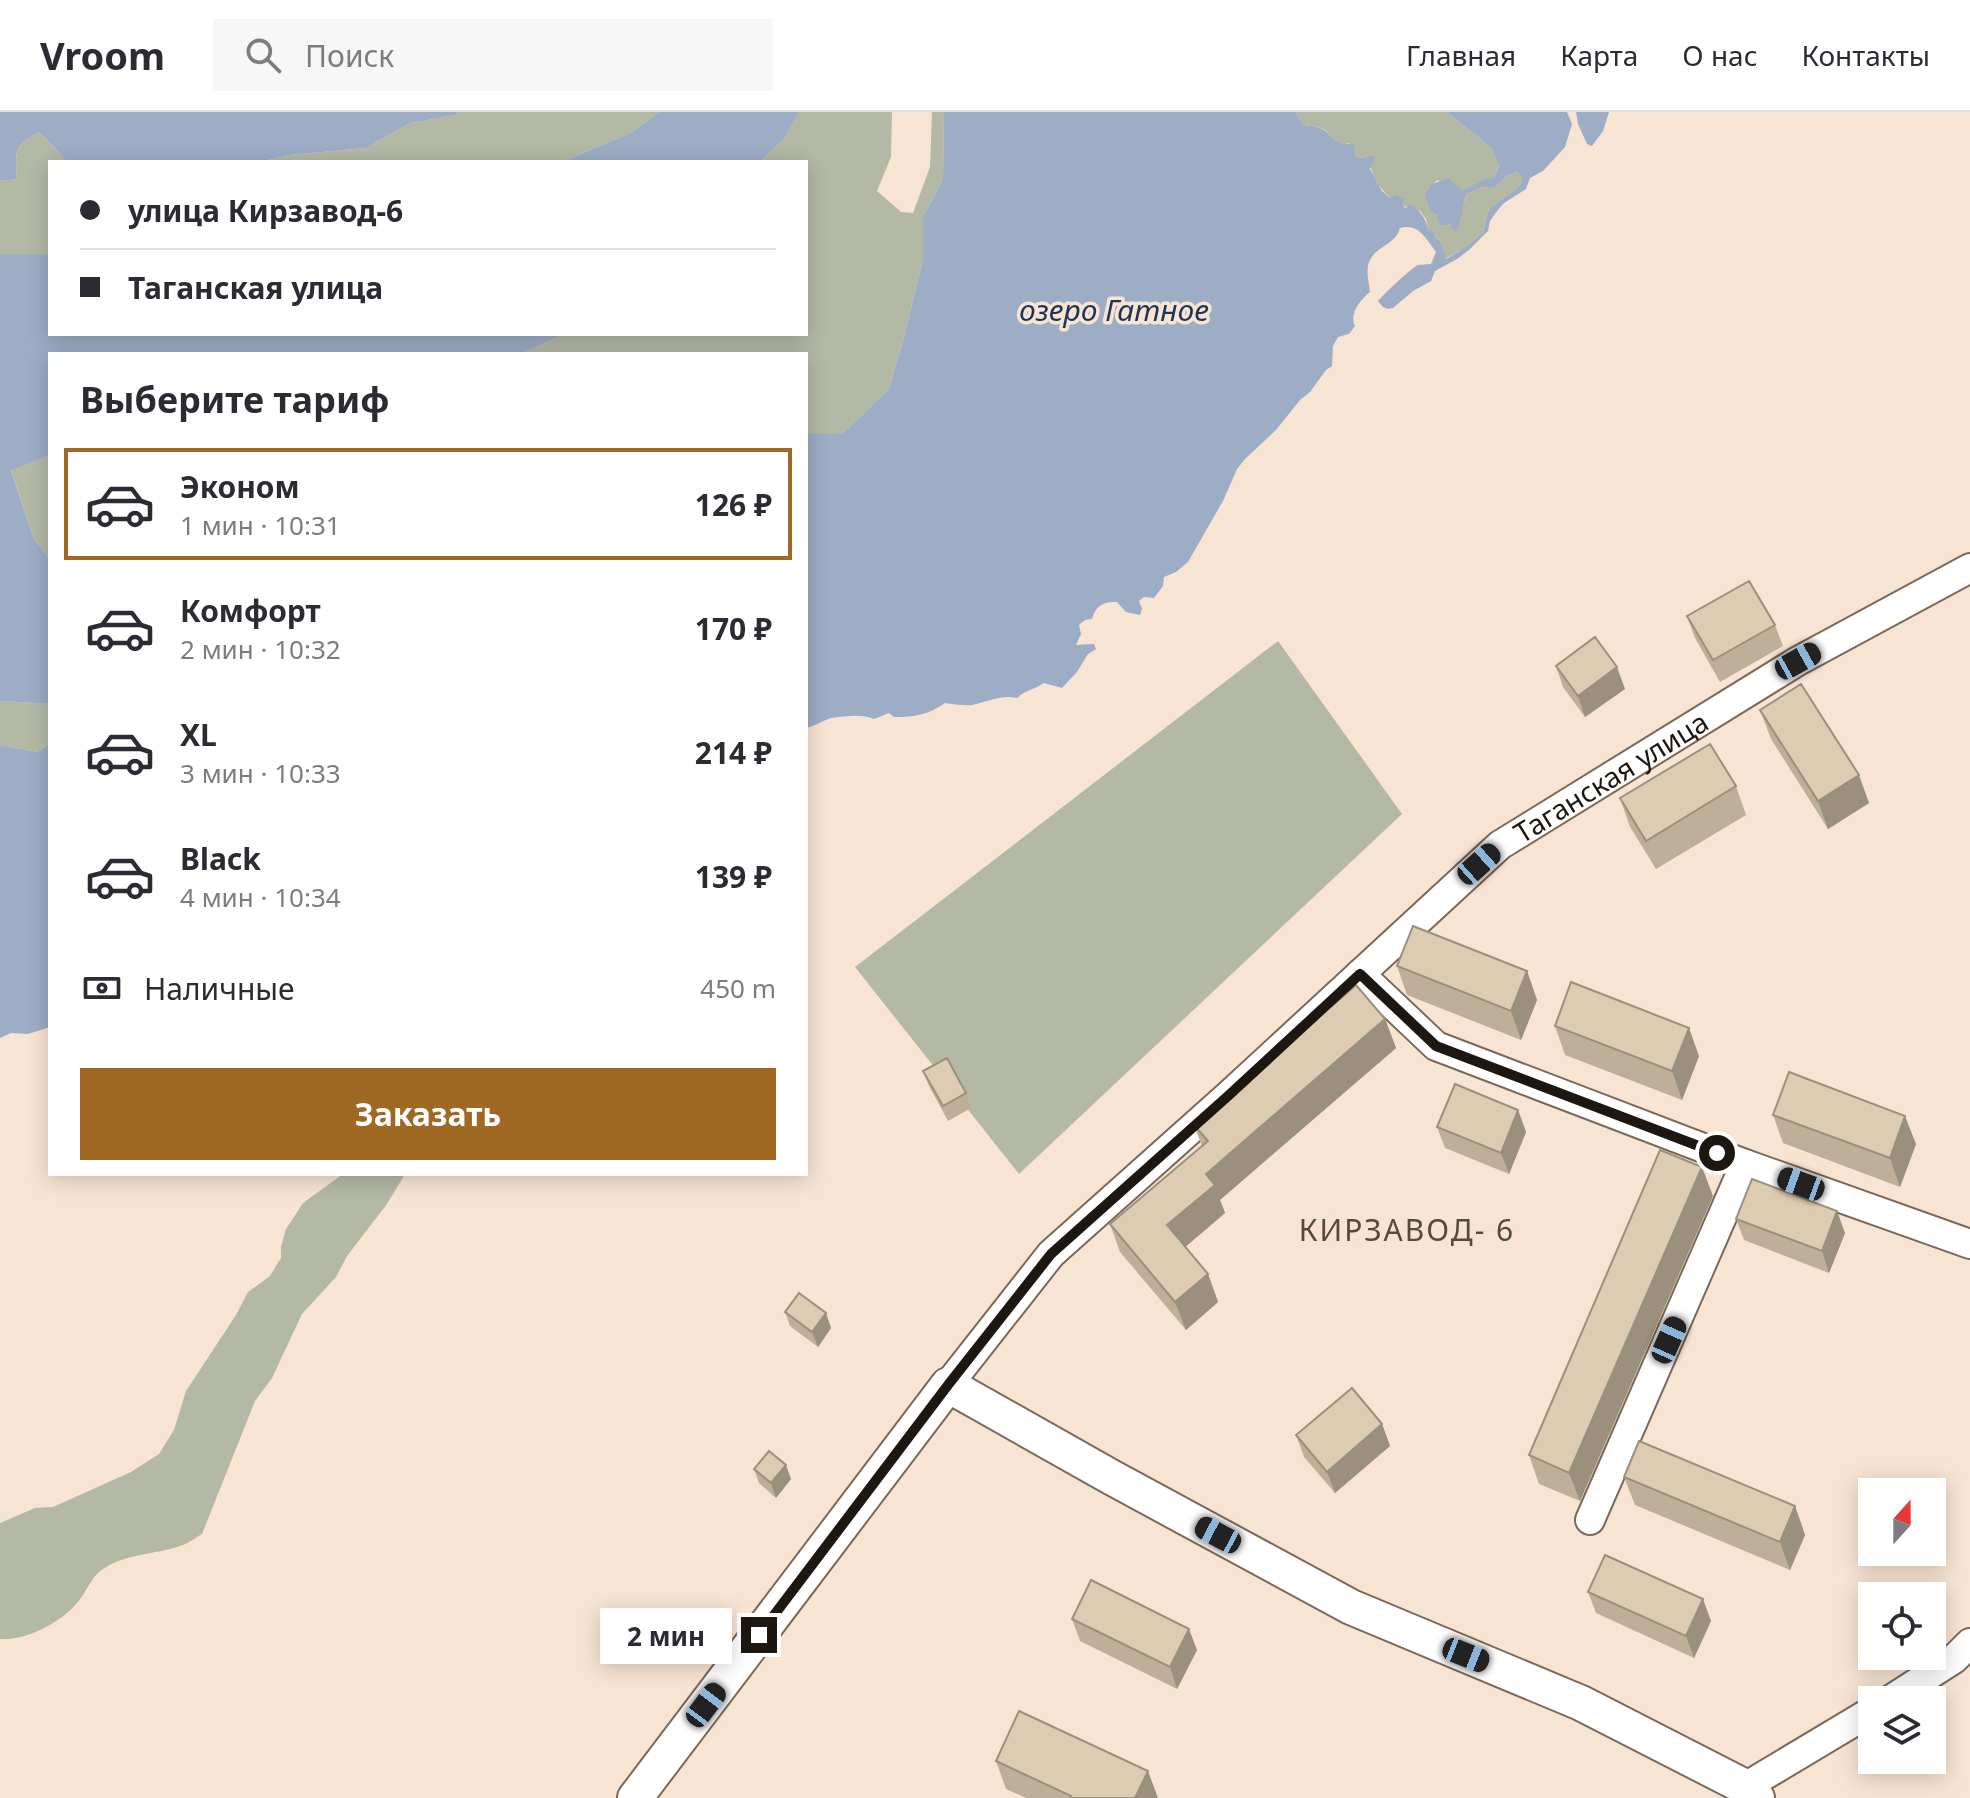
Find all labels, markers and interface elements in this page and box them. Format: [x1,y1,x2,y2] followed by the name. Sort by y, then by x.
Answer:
[213,19,773,91] search box
[40,29,165,81] text: Vroom
[241,33,285,77] icon: search
[305,35,394,76] text: Поиск
[1406,36,1516,74] text: Главная
[1560,36,1638,74] text: Карта
[1682,36,1758,74] text: О нас
[1802,36,1930,74] text: Контакты
[128,190,403,231] text: улица Кирзавод-6
[128,267,383,308] text: Таганская улица
[1019,289,1209,330] water label: озеро Гатное
[80,375,389,424] text: Выберите тариф
[180,466,300,507] text: Эконом
[84,468,156,540] icon: car
[695,484,772,525] text: 126 ₽
[180,507,341,543] text: 1 мин · 10:31
[180,590,321,631] text: Комфорт
[84,592,156,664] icon: car
[695,608,772,649] text: 170 ₽
[180,631,341,667] text: 2 мин · 10:32
[1771,639,1825,683] car
[1506,702,1715,851] street label: Таганская улица
[180,714,217,755] text: XL
[84,716,156,788] icon: car
[695,732,772,773] text: 214 ₽
[180,755,341,791] text: 3 мин · 10:33
[180,838,261,879] text: Black
[1453,839,1505,889] car
[84,840,156,912] icon: car
[695,856,772,897] text: 139 ₽
[180,879,341,915] text: 4 мин · 10:34
[80,966,124,1010] icon: cash
[144,968,295,1009] text: Наличные
[700,970,776,1006] text: 450 m
[80,1068,776,1160] button: Заказать
[1699,1135,1735,1171] route start
[1774,1165,1828,1203] car
[1299,1209,1515,1250] district label: КИРЗАВОД- 6
[1648,1313,1690,1367] car
[1858,1478,1946,1566] north arrow
[1858,1478,1946,1774] map controls
[1191,1513,1245,1557] car
[1858,1582,1946,1670] button: locate
[599,1607,731,1663] callout: 2 мин
[741,1617,777,1653] route end
[627,1618,705,1654] text: 2 мин
[1439,1635,1493,1675] car
[682,1679,730,1731] car
[1858,1686,1946,1774] button: layers

